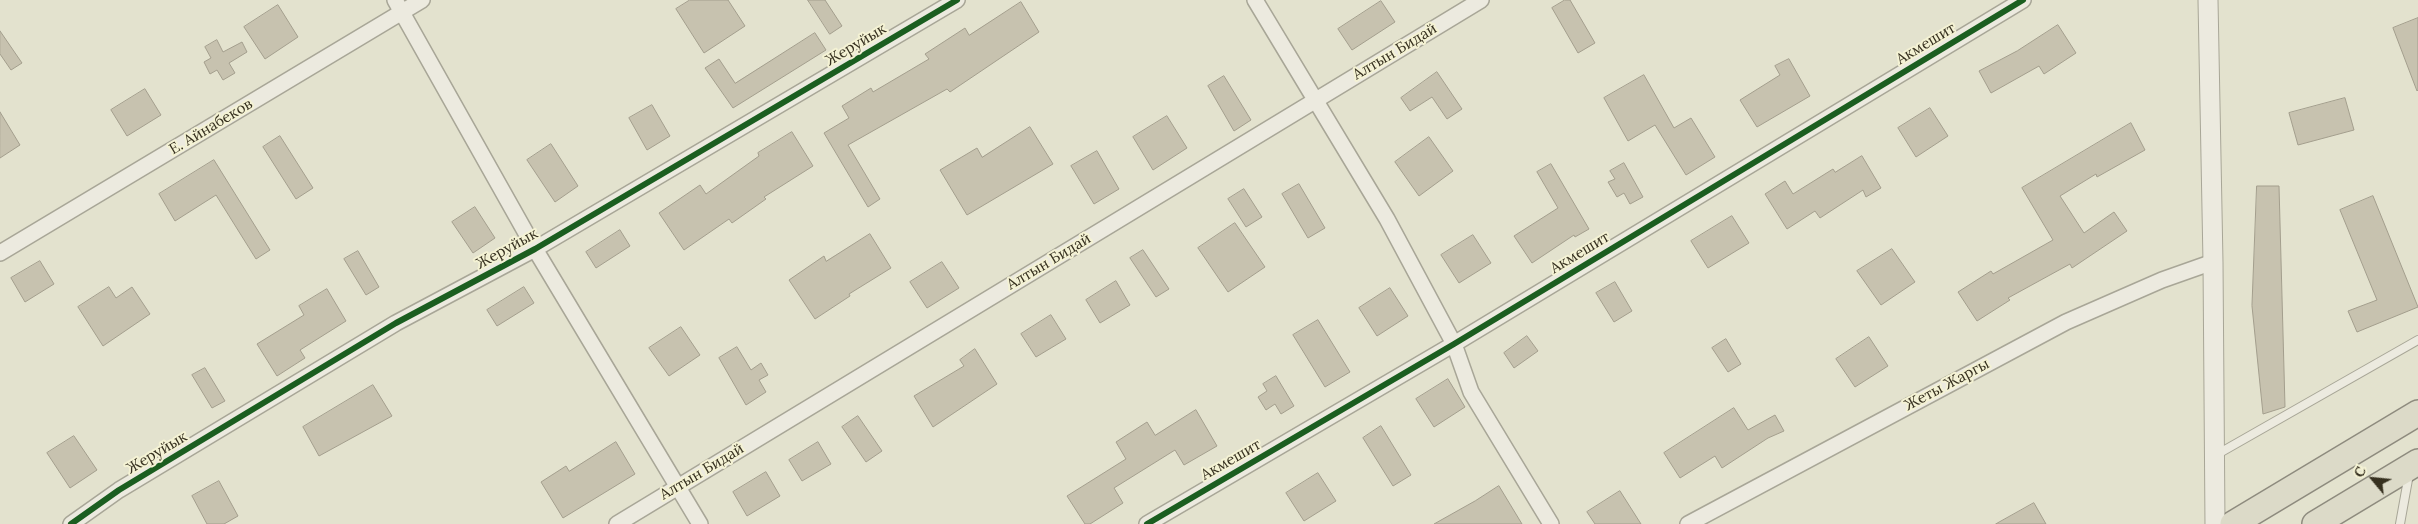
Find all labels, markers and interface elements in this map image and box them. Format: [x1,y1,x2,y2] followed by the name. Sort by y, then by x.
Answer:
[1893,19,1959,69] street label: Акмешит
[822,20,890,70] street label: Жеруйык
[1350,20,1440,84] street label: Алтын Бидай
[166,95,256,159] street label: Е. Айнабеков
[473,225,541,273] street label: Жеруйык
[1547,228,1613,278] street label: Акмешит
[1004,230,1094,294] street label: Алтын Бидай
[1901,355,1993,415] street label: Жеты Жаргы
[123,428,191,478] street label: Жеруйык
[1198,436,1264,484] street label: Акмешит
[657,440,747,504] street label: Алтын Бидай
[2348,454,2398,504] north arrow
[2350,463,2370,480] text: С

